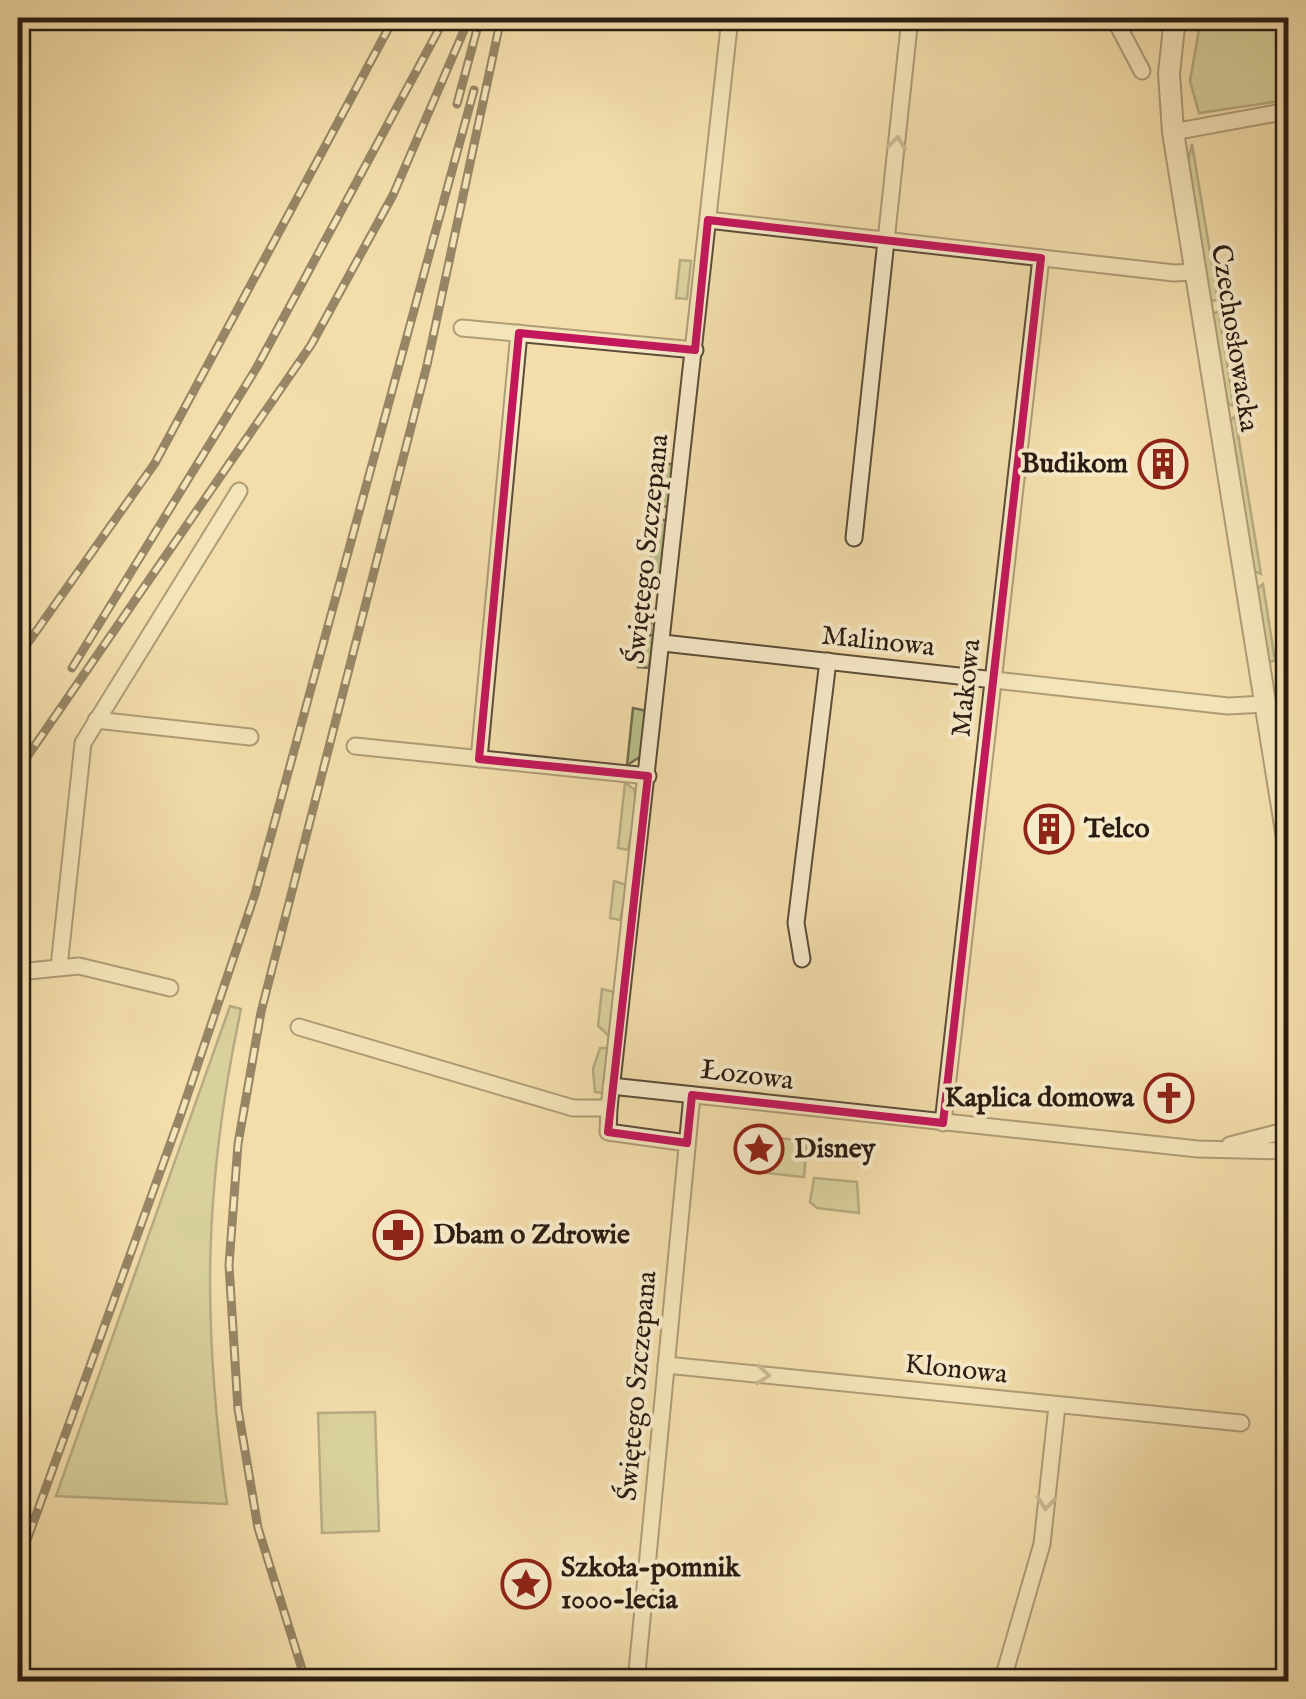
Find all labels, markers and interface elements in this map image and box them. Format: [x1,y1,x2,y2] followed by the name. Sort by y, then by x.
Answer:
[885,135,907,151] one-way arrow
[1202,242,1266,435] street label: Czechosłowacka
[619,432,678,666] street label: Świętego Szczepana
[1137,438,1189,490] building icon: Budikom
[1021,447,1128,482] place label: Budikom
[820,619,937,665] street label: Malinowa
[944,636,990,739] street label: Makowa
[1023,803,1075,855] building icon: Telco
[1083,812,1150,847] place label: Telco
[698,1053,796,1099] street label: Łozowa
[1143,1072,1195,1124] church icon: Kaplica domowa
[944,1081,1135,1116] place label: Kaplica domowa
[733,1123,785,1175] place icon: Disney
[794,1132,877,1167] place label: Disney
[372,1209,424,1261] pharmacy icon: Dbam o Zdrowie
[433,1218,630,1253] place label: Dbam o Zdrowie
[611,1269,666,1502] street label: Świętego Szczepana
[903,1347,1010,1393] street label: Klonowa
[756,1364,772,1385] one-way arrow
[1036,1495,1057,1511] one-way arrow
[561,1551,741,1618] place label: Szkoła-pomnik 1000-lecia
[500,1558,552,1610] place icon: Szkoła-pomnik 1000-lecia

